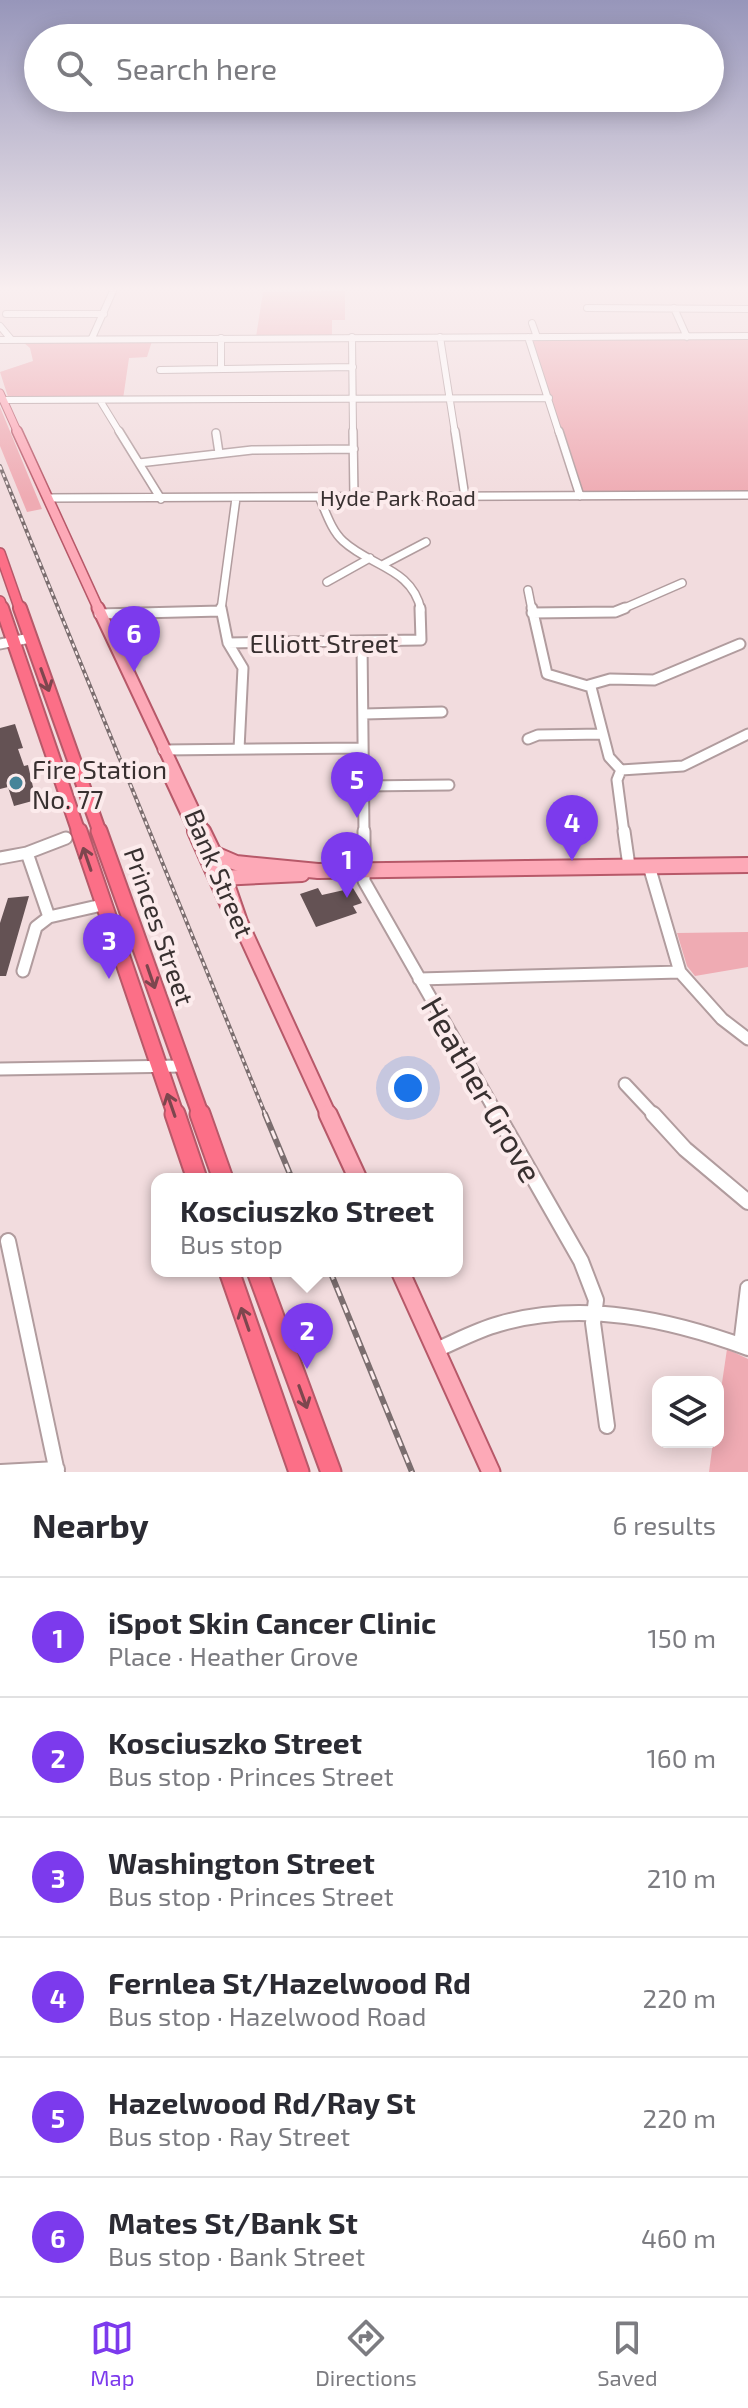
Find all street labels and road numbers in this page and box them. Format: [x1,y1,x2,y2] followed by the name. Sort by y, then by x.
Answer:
[320,484,476,510] street label: Hyde Park Road
[249,627,399,658] street label: Elliott Street
[179,804,261,942] street label: Bank Street
[118,843,202,1009] street label: Princes Street
[415,990,551,1188] street label: Heather Grove

